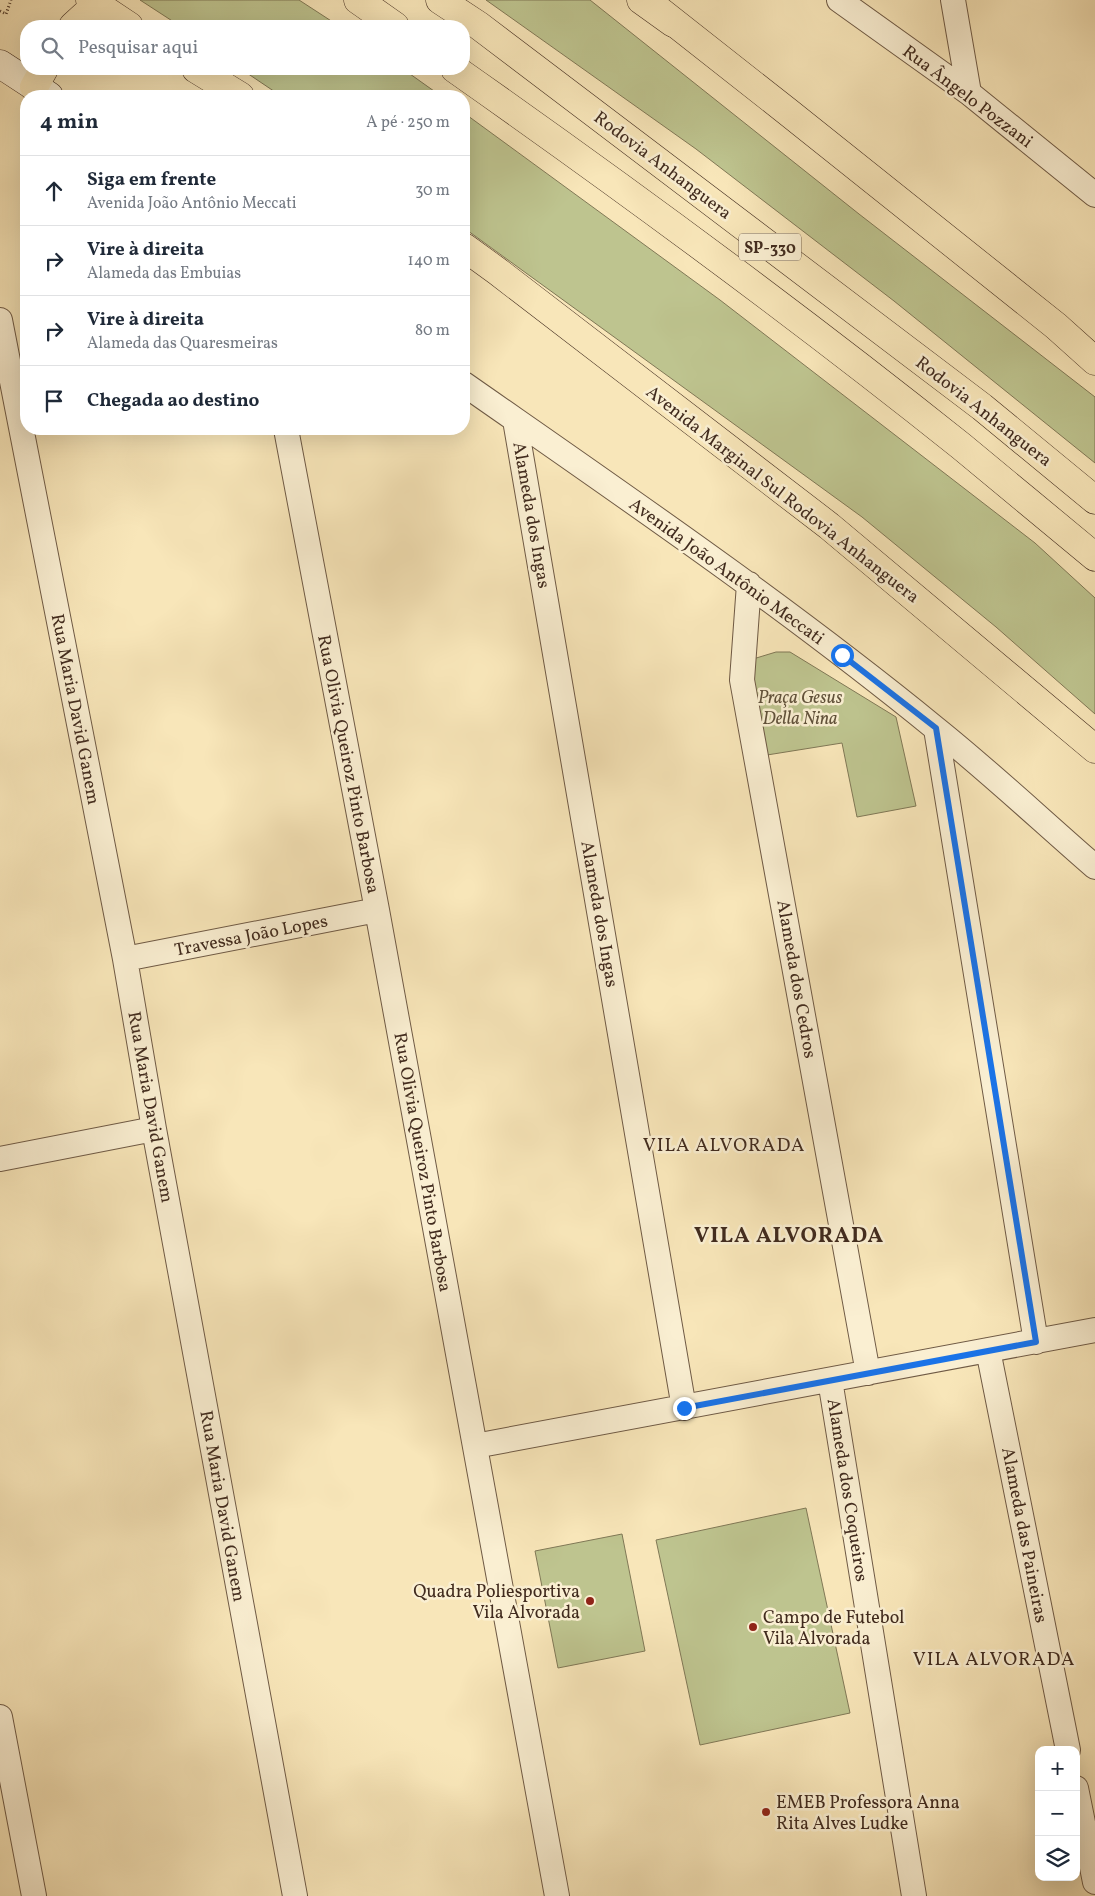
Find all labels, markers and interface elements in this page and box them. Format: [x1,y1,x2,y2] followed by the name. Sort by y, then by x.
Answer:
[20,20,470,75] search box
[38,34,66,62] icon: search
[78,35,198,61] text: Pesquisar aqui
[897,40,1038,155] street label: Rua Ângelo Pozzani
[588,106,736,226] street label: Rodovia Anhanguera
[40,108,99,137] text: 4 min
[366,112,450,134] text: A pé · 250 m
[87,167,216,193] text: Siga em frente
[40,177,68,205] icon: ahead
[415,180,450,202] text: 30 m
[87,193,297,215] text: Avenida João Antônio Meccati
[739,233,801,260] road number: SP-330
[87,237,204,263] text: Vire à direita
[40,247,68,275] icon: right
[408,250,450,272] text: 140 m
[87,263,241,285] text: Alameda das Embuias
[87,307,204,333] text: Vire à direita
[40,317,68,345] icon: right
[415,320,450,342] text: 80 m
[87,333,278,355] text: Alameda das Quaresmeiras
[910,351,1057,473] street label: Rodovia Anhanguera
[640,380,924,610] street label: Avenida Marginal Sul Rodovia Anhanguera
[40,387,68,415] icon: arrive
[87,388,259,414] text: Chegada ao destino
[505,440,556,590] street label: Alameda dos Ingas
[623,493,829,652] street label: Avenida João Antônio Meccati
[44,612,105,807] street label: Rua Maria David Ganem
[310,633,385,896] street label: Rua Olivia Queiroz Pinto Barbosa
[831,644,854,667] route start
[758,686,843,732] park label: Praça Gesus Della Nina
[573,839,624,989] street label: Alameda dos Ingas
[769,898,822,1060] street label: Alameda dos Cedros
[173,909,330,964] street label: Travessa João Lopes
[120,1010,179,1205] street label: Rua Maria David Ganem
[386,1030,457,1294] street label: Rua Olivia Queiroz Pinto Barbosa
[643,1133,805,1159] district label: VILA ALVORADA
[694,1221,884,1252] district label: VILA ALVORADA
[673,1397,696,1420] route end
[820,1397,873,1584] street label: Alameda dos Coqueiros
[192,1409,251,1604] street label: Rua Maria David Ganem
[994,1445,1053,1625] street label: Alameda das Paineiras
[413,1580,580,1626] place label: Quadra Poliesportiva Vila Alvorada
[584,1595,596,1607] marker: Quadra Poliesportiva Vila Alvorada
[763,1606,904,1652] place label: Campo de Futebol Vila Alvorada
[747,1621,759,1633] marker: Campo de Futebol Vila Alvorada
[913,1647,1075,1673] district label: VILA ALVORADA
[1035,1746,1080,1881] map controls
[1035,1746,1080,1791] button: +
[776,1791,960,1837] place label: EMEB Professora Anna Rita Alves Ludke
[1035,1791,1080,1836] button: −
[760,1806,772,1818] marker: EMEB Professora Anna Rita Alves Ludke
[1035,1836,1080,1881] button: layers

